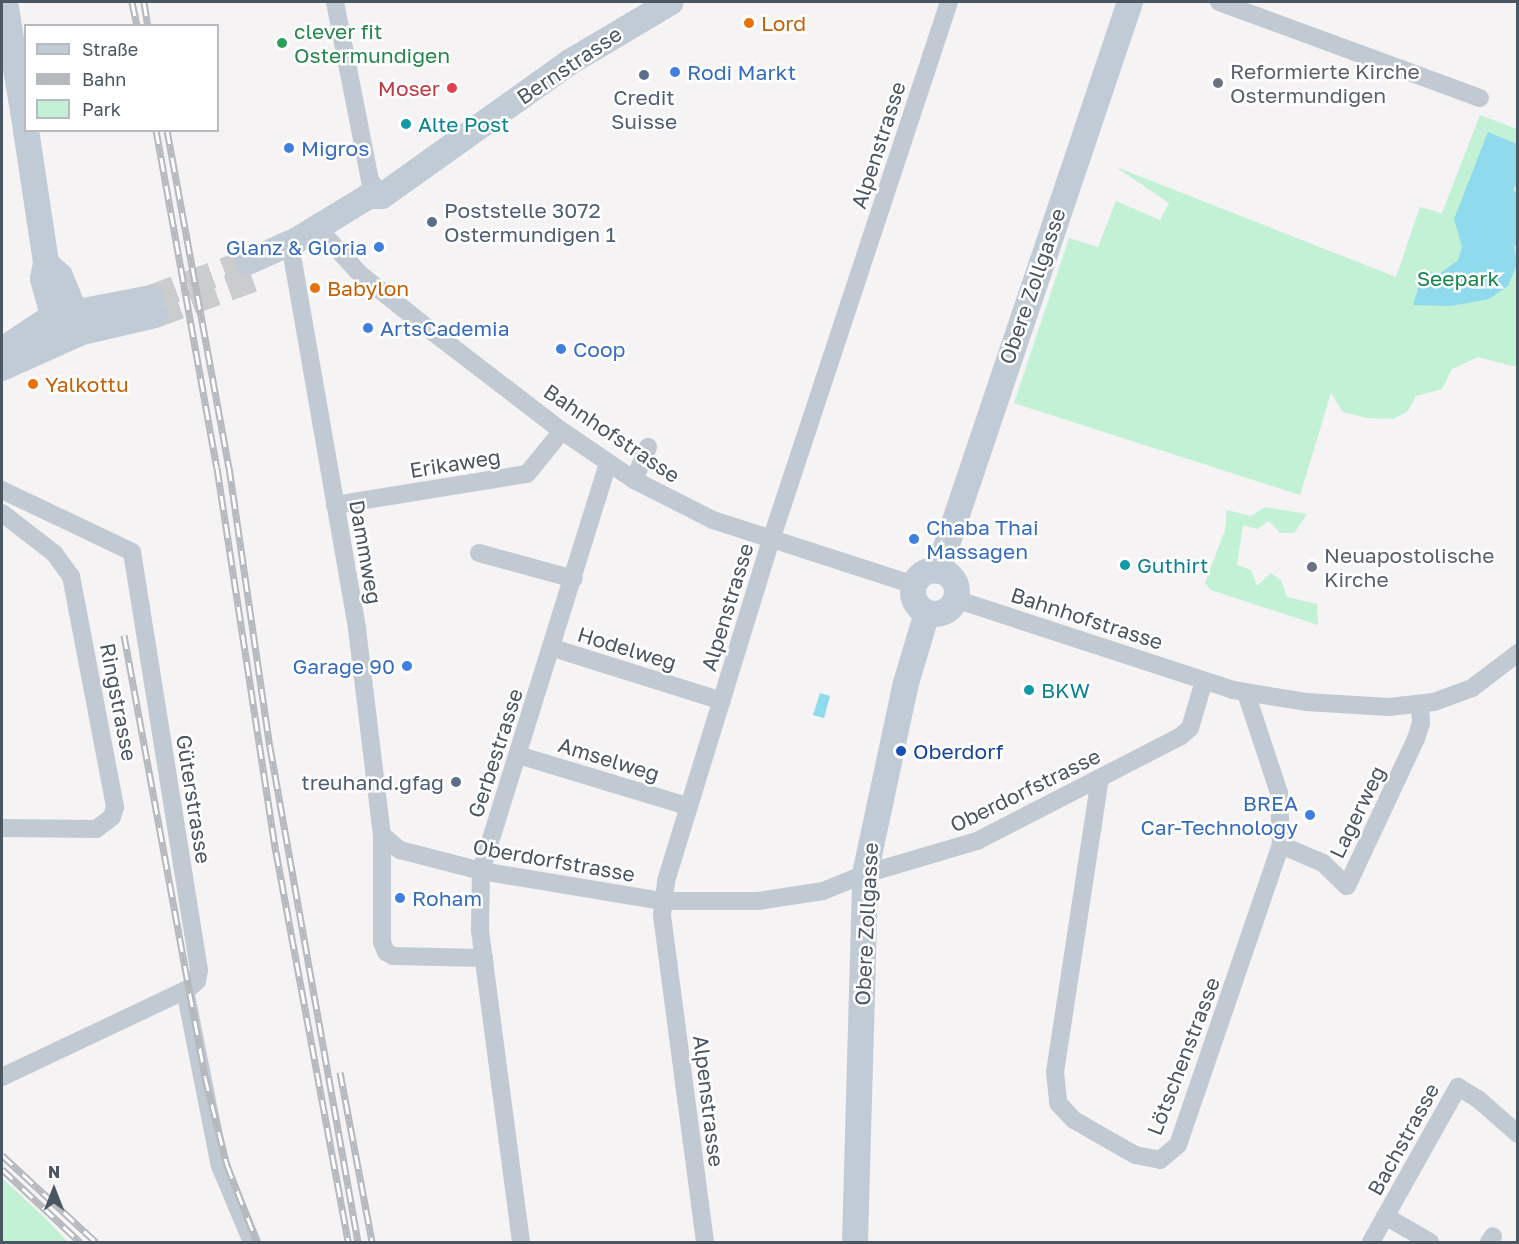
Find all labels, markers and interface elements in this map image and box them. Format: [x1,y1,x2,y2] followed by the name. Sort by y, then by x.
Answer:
[761,10,806,36] place label: Lord
[742,16,756,30] marker: Lord
[294,18,450,68] place label: clever fit Ostermundigen
[512,21,626,109] street label: Bernstrasse
[24,24,219,132] legend
[275,36,289,50] marker: clever fit Ostermundigen
[82,38,138,60] text: Straße
[1230,58,1420,108] place label: Reformierte Kirche Ostermundigen
[687,59,796,85] place label: Rodi Markt
[668,65,682,79] marker: Rodi Markt
[82,68,126,90] text: Bahn
[637,68,651,82] marker: Credit Suisse
[378,75,440,101] place label: Moser
[1211,76,1225,90] marker: Reformierte Kirche Ostermundigen
[846,78,910,212] street label: Alpenstrasse
[445,81,459,95] marker: Moser
[611,84,677,134] place label: Credit Suisse
[82,98,121,120] text: Park
[418,111,509,137] place label: Alte Post
[399,117,413,131] marker: Alte Post
[301,135,369,161] place label: Migros
[282,141,296,155] marker: Migros
[444,197,616,247] place label: Poststelle 3072 Ostermundigen 1
[994,205,1070,367] street label: Obere Zollgasse
[425,215,439,229] marker: Poststelle 3072 Ostermundigen 1
[226,234,367,260] place label: Glanz & Gloria
[372,240,386,254] marker: Glanz & Gloria
[1417,265,1499,291] park label: Seepark
[327,275,409,301] place label: Babylon
[308,281,322,295] marker: Babylon
[380,315,510,341] place label: ArtsCademia
[361,321,375,335] marker: ArtsCademia
[573,336,625,362] place label: Coop
[554,342,568,356] marker: Coop
[45,371,129,397] place label: Yalkottu
[26,377,40,391] marker: Yalkottu
[539,378,685,488] street label: Bahnhofstrasse
[408,443,502,483] street label: Erikaweg
[344,498,388,606] street label: Dammweg
[926,514,1039,564] place label: Chaba Thai Massagen
[907,532,921,546] marker: Chaba Thai Massagen
[696,540,758,674] street label: Alpenstrasse
[1324,542,1494,592] place label: Neuapostolische Kirche
[1137,552,1208,578] place label: Guthirt
[1118,558,1132,572] marker: Guthirt
[1305,560,1319,574] marker: Neuapostolische Kirche
[1008,582,1166,654] street label: Bahnhofstrasse
[575,621,679,675] street label: Hodelweg
[95,641,143,763] street label: Ringstrasse
[292,653,395,679] place label: Garage 90
[400,659,414,673] marker: Garage 90
[1041,677,1090,703] place label: BKW
[1022,683,1036,697] marker: BKW
[462,685,528,821] street label: Gerbestrasse
[555,732,663,786] street label: Amselweg
[171,733,217,865] street label: Güterstrasse
[913,738,1003,764] place label: Oberdorf
[946,743,1104,837] street label: Oberdorfstrasse
[894,744,908,758] marker: Oberdorf
[1324,762,1390,862] street label: Lagerweg
[301,769,444,795] place label: treuhand.gfag
[449,775,463,789] marker: treuhand.gfag
[1141,790,1298,840] place label: BREA Car-Technology
[1303,808,1317,822] marker: BREA Car-Technology
[471,833,637,887] street label: Oberdorfstrasse
[849,842,883,1006] street label: Obere Zollgasse
[412,885,482,911] place label: Roham
[393,891,407,905] marker: Roham
[1141,973,1225,1139] street label: Lötschenstrasse
[688,1034,730,1168] street label: Alpenstrasse
[1362,1079,1444,1199] street label: Bachstrasse
[24,1160,84,1220] north arrow
[48,1162,60,1182] text: N

